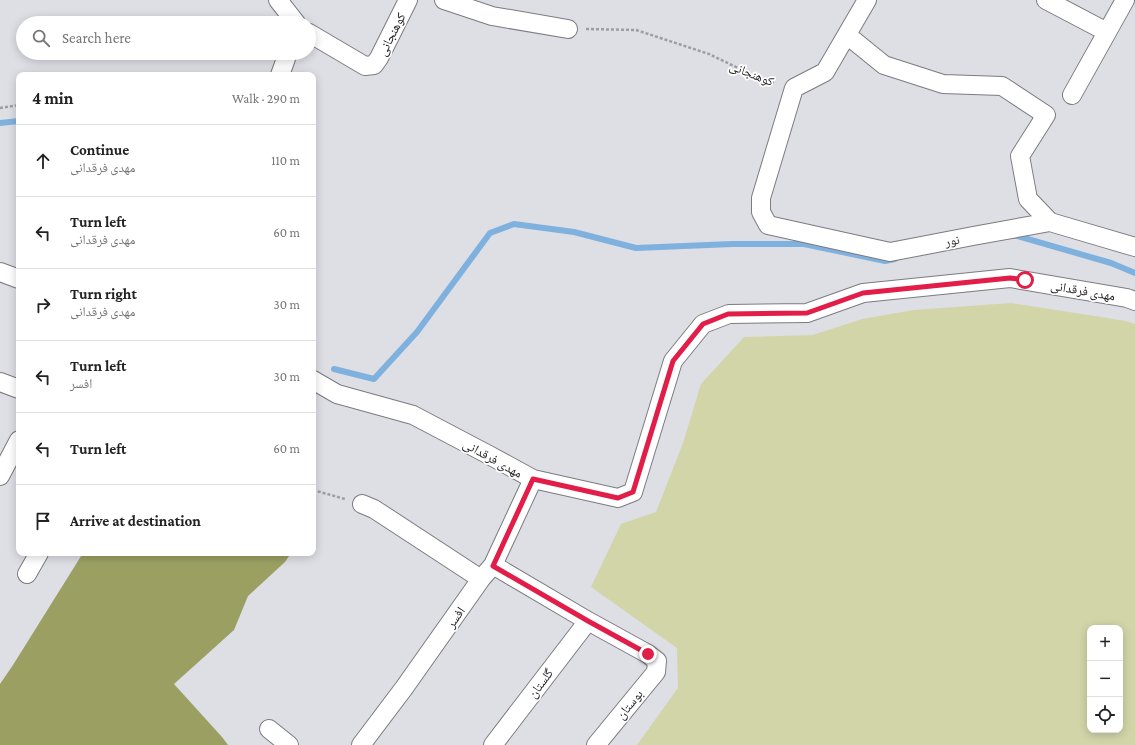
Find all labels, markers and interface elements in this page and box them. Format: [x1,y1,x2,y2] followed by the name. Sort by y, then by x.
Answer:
[374,10,410,59] street label: کوهنجانی
[16,16,316,60] search box
[30,27,52,49] icon: search
[62,30,131,46] text: Search here
[727,58,777,90] street label: کوهنجانی
[32,89,74,108] text: 4 min
[232,91,300,106] text: Walk · 290 m
[70,142,129,158] text: Continue
[32,150,54,172] icon: ahead
[271,153,300,168] text: 110 m
[70,160,135,175] text: مهدی فرقدانی
[70,214,126,230] text: Turn left
[32,222,54,244] icon: left
[273,225,300,240] text: 60 m
[70,232,135,247] text: مهدی فرقدانی
[942,232,961,250] street label: نور
[1016,271,1034,289] route start
[1049,277,1117,305] street label: مهدی فرقدانی
[70,286,137,302] text: Turn right
[32,294,54,316] icon: right
[274,297,300,312] text: 30 m
[70,304,135,319] text: مهدی فرقدانی
[70,358,126,374] text: Turn left
[32,366,54,388] icon: left
[274,369,300,384] text: 30 m
[70,376,92,391] text: افسر
[460,436,525,482] street label: مهدی فرقدانی
[32,438,54,460] icon: left
[70,441,126,457] text: Turn left
[273,441,300,456] text: 60 m
[32,510,54,532] icon: arrive
[70,513,201,529] text: Arrive at destination
[442,604,469,632] street label: افسر
[1087,625,1123,733] map controls
[1087,625,1123,661] button: +
[639,645,657,663] route end
[1087,661,1123,697] button: −
[525,665,557,702] street label: گلستان
[613,686,647,723] street label: بوستان
[1087,697,1123,733] button: locate

